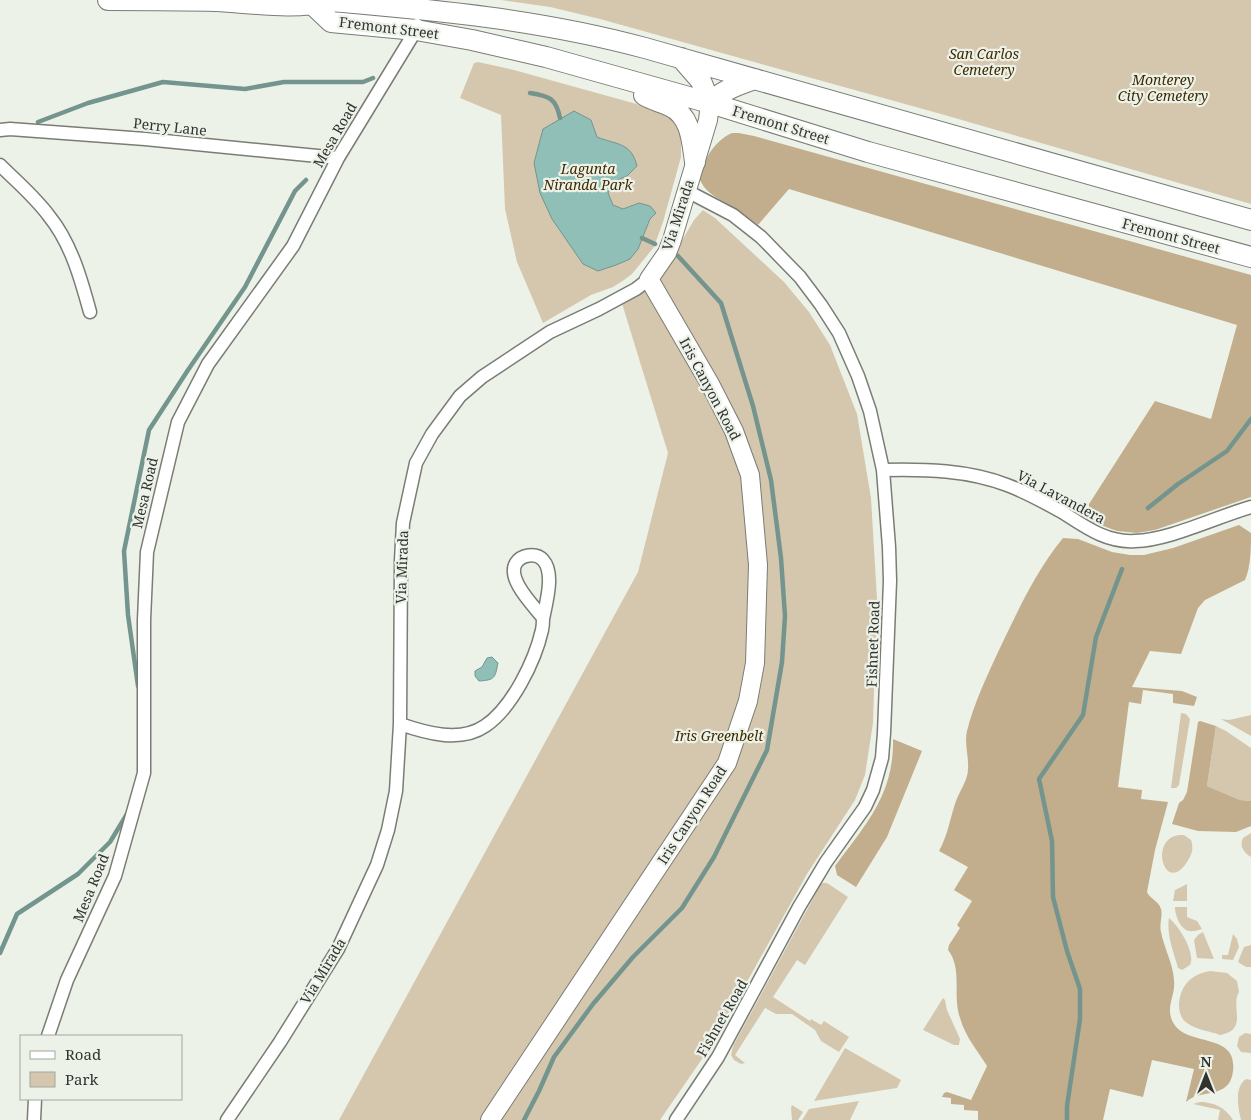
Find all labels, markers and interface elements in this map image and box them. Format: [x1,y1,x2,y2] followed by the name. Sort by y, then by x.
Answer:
[338,12,440,43] street label: Fremont Street
[949,44,1019,79] park label: San Carlos Cemetery
[1118,70,1208,105] park label: Monterey City Cemetery
[308,98,361,171] street label: Mesa Road
[730,101,832,148] street label: Fremont Street
[132,113,208,140] street label: Perry Lane
[543,159,633,194] park label: Lagunta Niranda Park
[657,177,698,253] street label: Via Mirada
[1120,213,1222,258] street label: Fremont Street
[675,334,746,444] street label: Iris Canyon Road
[127,455,162,530] street label: Mesa Road
[1014,465,1109,528] street label: Via Lavandera
[391,530,412,604] street label: Via Mirada
[861,600,884,688] street label: Fishnet Road
[674,726,764,745] park label: Iris Greenbelt
[653,762,731,868] street label: Iris Canyon Road
[68,850,113,925] street label: Mesa Road
[295,934,350,1007] street label: Via Mirada
[692,975,752,1060] street label: Fishnet Road
[20,1035,182,1100] legend
[65,1044,101,1064] text: Road
[1181,1050,1231,1100] north arrow
[1200,1052,1212,1071] text: N
[65,1069,99,1089] text: Park

